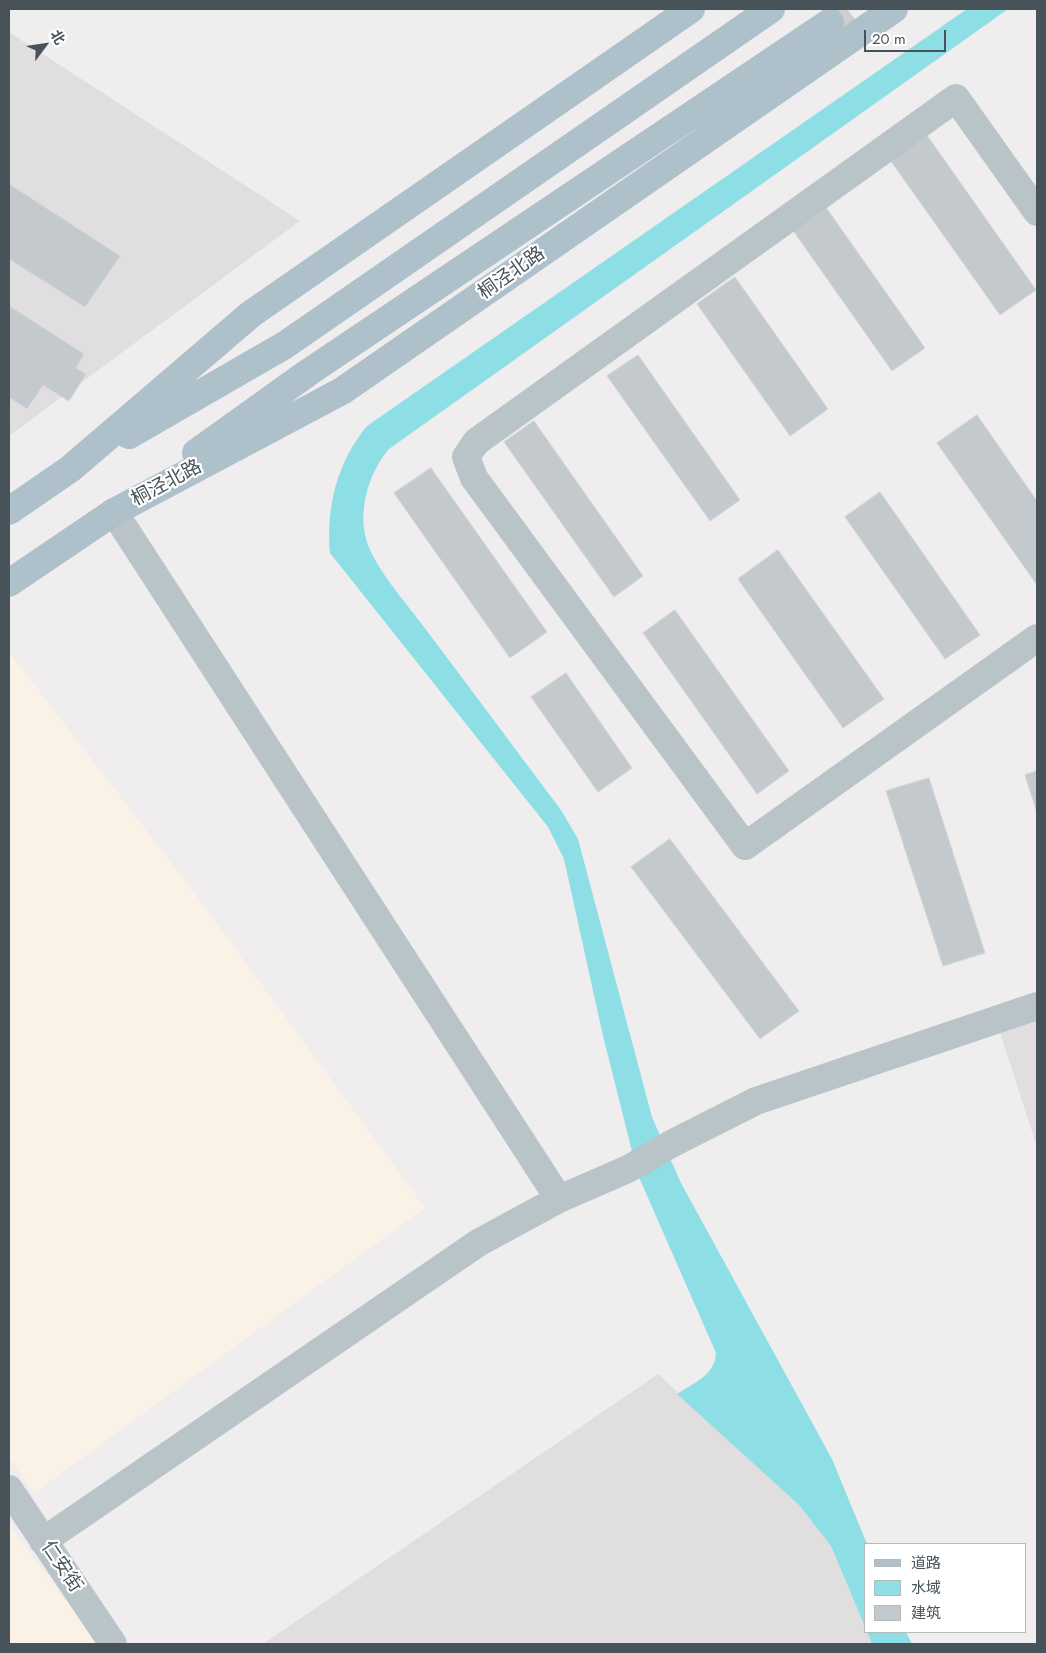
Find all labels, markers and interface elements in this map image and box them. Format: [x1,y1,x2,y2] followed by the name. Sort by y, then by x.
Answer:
[20,20,70,70] north arrow
[866,20,948,52] scale bar
[46,26,70,48] text: 北
[872,28,906,50] text: 20 m
[474,243,550,305] street label: 桐泾北路
[128,456,206,512] street label: 桐泾北路
[36,1537,86,1597] street label: 仁安街
[864,1543,1026,1633] legend
[911,1552,941,1574] text: 道路
[911,1577,941,1599] text: 水域
[911,1602,941,1624] text: 建筑

